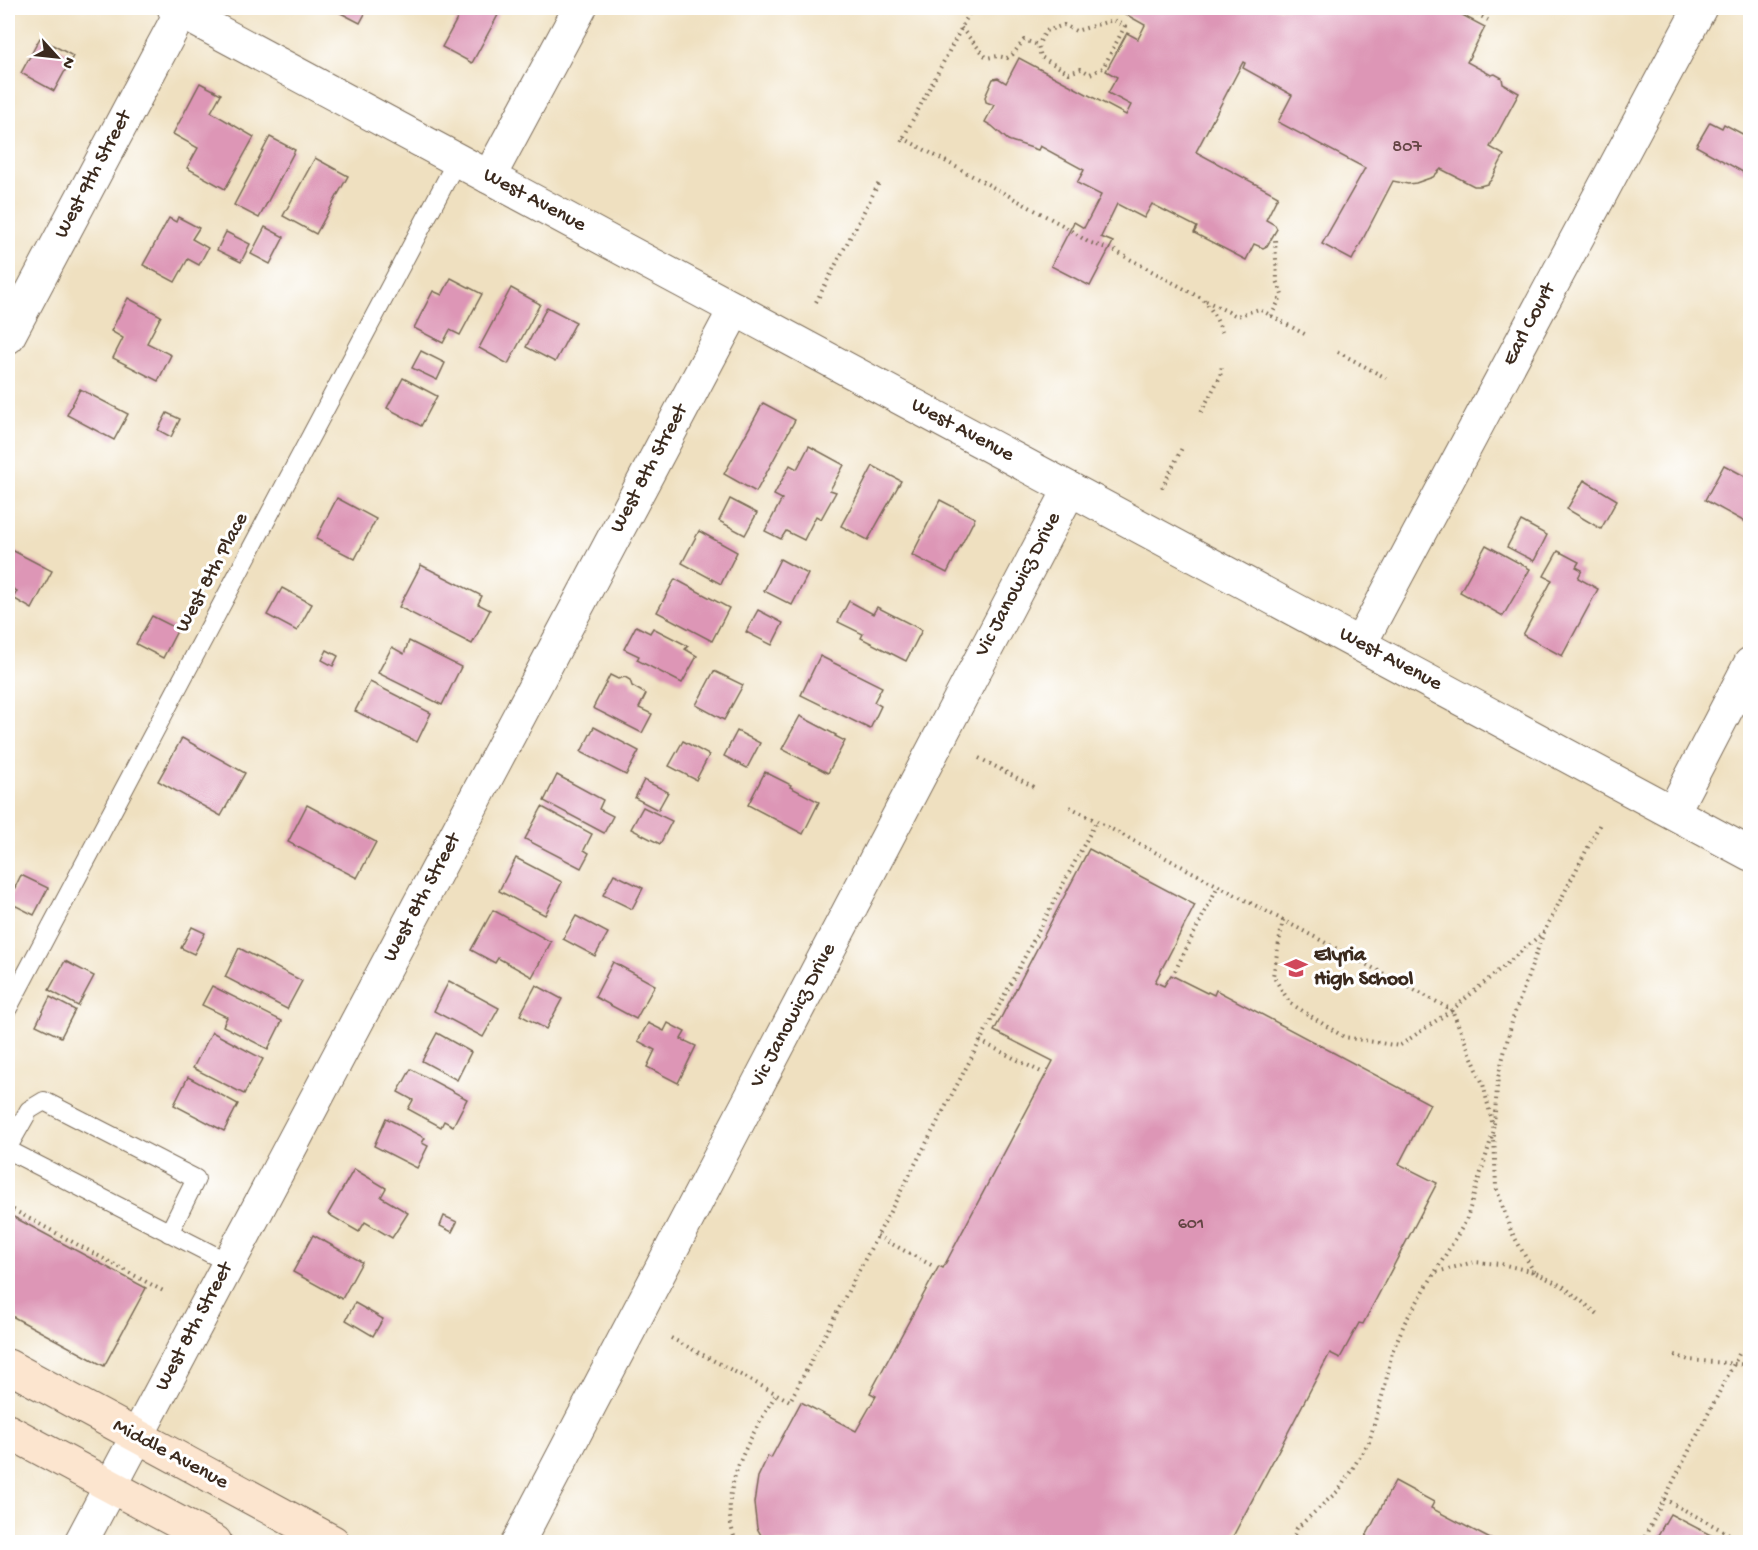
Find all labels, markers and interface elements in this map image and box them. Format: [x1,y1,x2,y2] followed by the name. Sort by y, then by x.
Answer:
[27,27,87,87] north arrow
[56,53,78,72] text: N
[50,105,139,243] street label: West 9th Street
[1392,137,1422,158] house number: 807
[478,163,591,239] street label: West Avenue
[1498,277,1563,371] street label: Earl Court
[906,393,1019,469] street label: West Avenue
[606,398,696,538] street label: West 8th Street
[970,507,1068,662] street label: Vic Janowicz Drive
[171,508,256,637] street label: West 8th Place
[1334,622,1447,698] street label: West Avenue
[379,827,469,967] street label: West 8th Street
[745,938,843,1093] street label: Vic Janowicz Drive
[1314,944,1414,993] place label: Elyria High School
[1283,955,1309,981] school or university icon: Elyria High School
[1178,1214,1204,1235] house number: 601
[151,1256,241,1396] street label: West 8th Street
[108,1414,233,1496] street label: Middle Avenue

